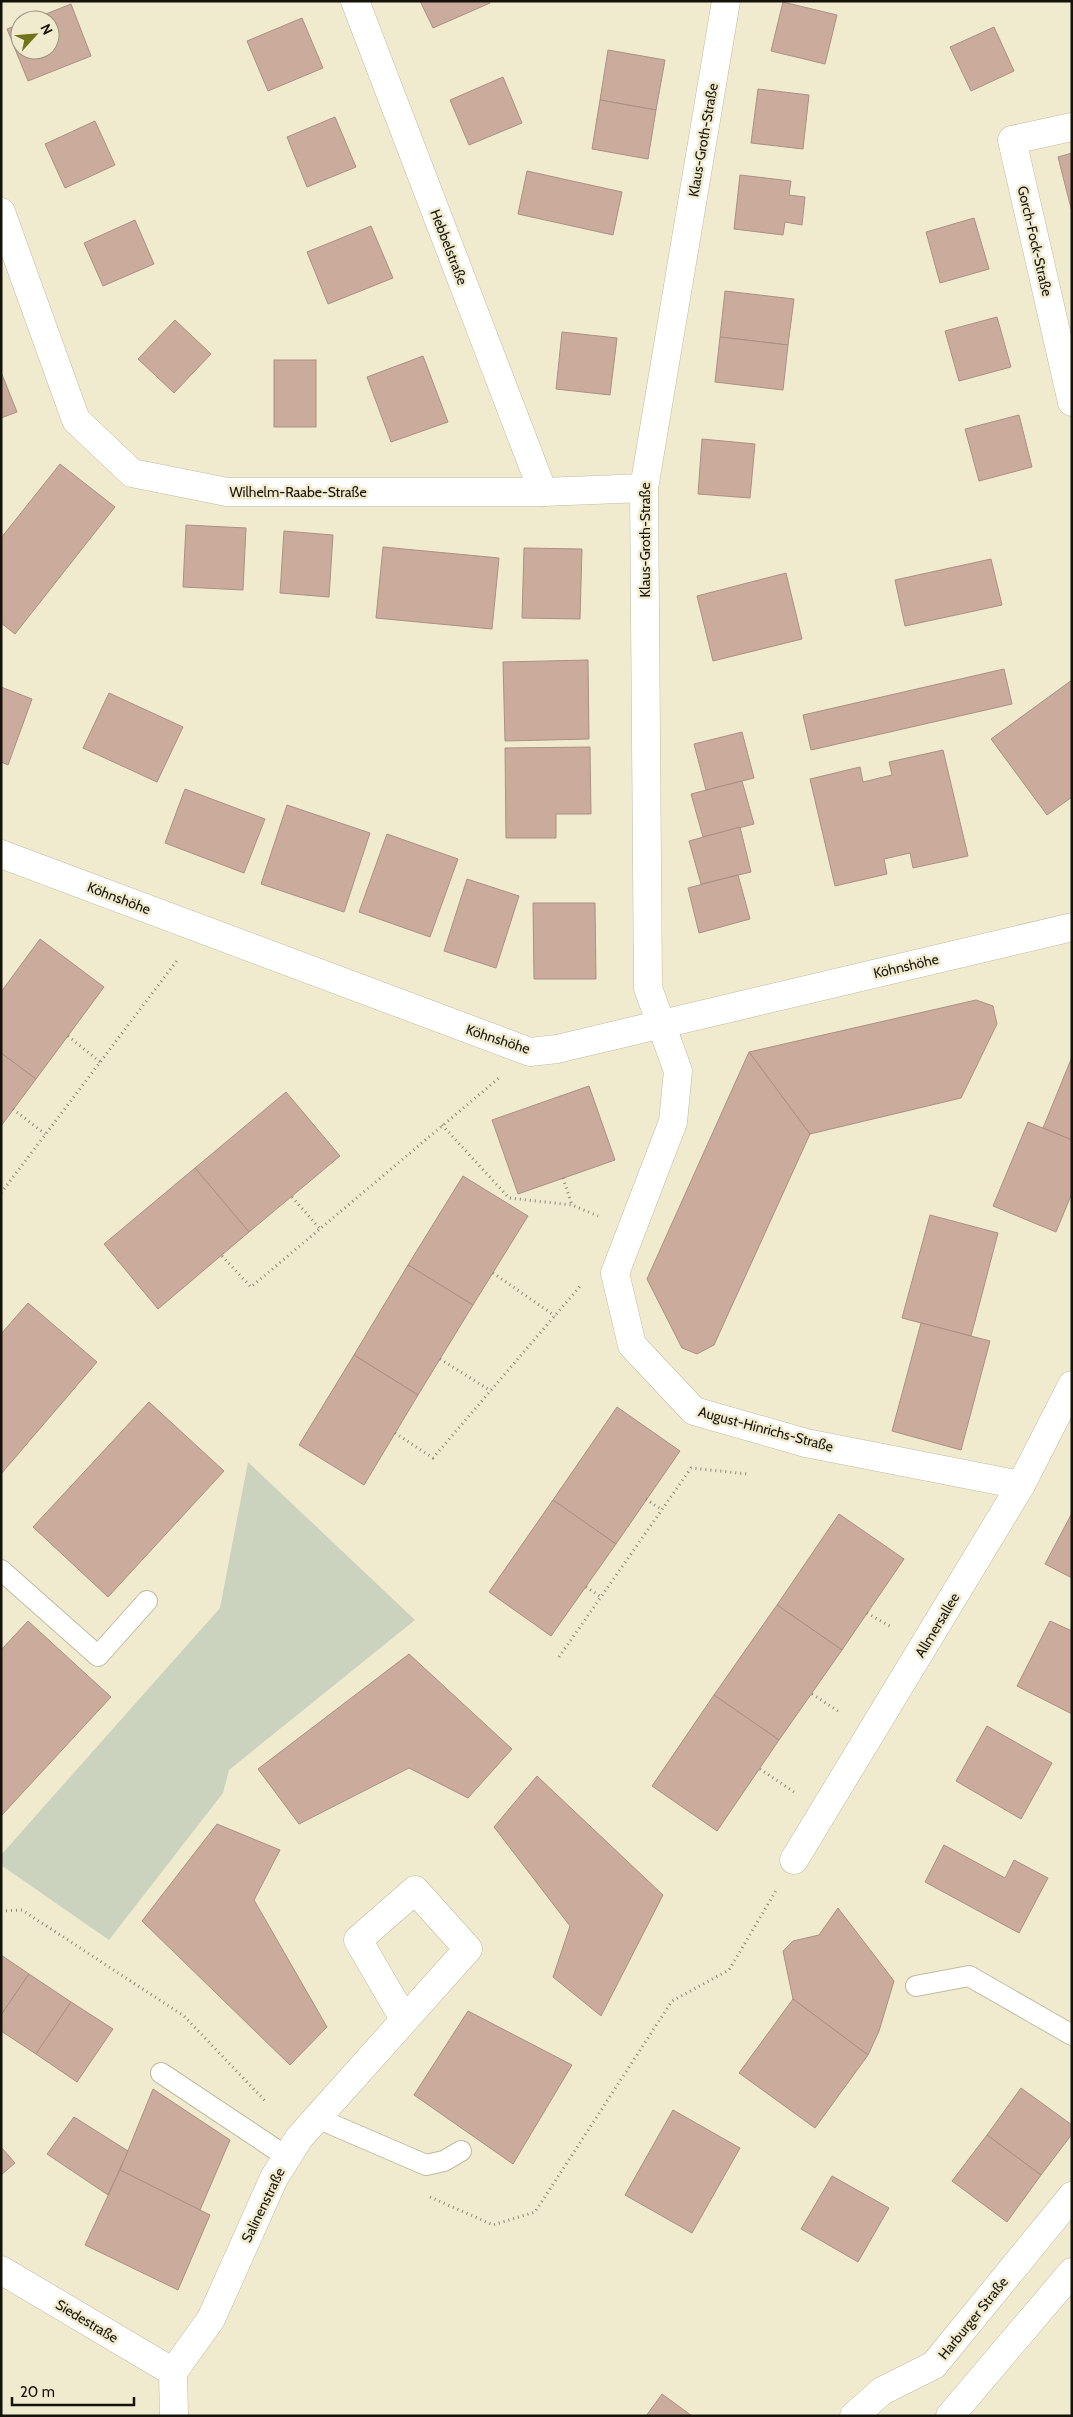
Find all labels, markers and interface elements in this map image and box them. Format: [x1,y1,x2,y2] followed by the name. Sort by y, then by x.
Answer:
[10,10,60,60] north arrow
[36,21,57,38] text: N
[684,82,722,198] street label: Klaus-Groth-Straße
[1014,184,1056,298] street label: Gorch-Fock-Straße
[426,207,472,287] street label: Hebbelstraße
[636,482,654,598] street label: Klaus-Groth-Straße
[229,483,367,501] street label: Wilhelm-Raabe-Straße
[85,878,153,918] street label: Köhnshöhe
[872,950,940,982] street label: Köhnshöhe
[464,1020,532,1058] street label: Köhnshöhe
[697,1402,835,1456] street label: August-Hinrichs-Straße
[911,1589,963,1661] street label: Allmersallee
[237,2165,289,2245] street label: Salinenstraße
[934,2273,1012,2363] street label: Harburger Straße
[52,2295,122,2347] street label: Siedestraße
[12,2374,135,2406] scale bar
[20,2383,55,2401] text: 20 m

